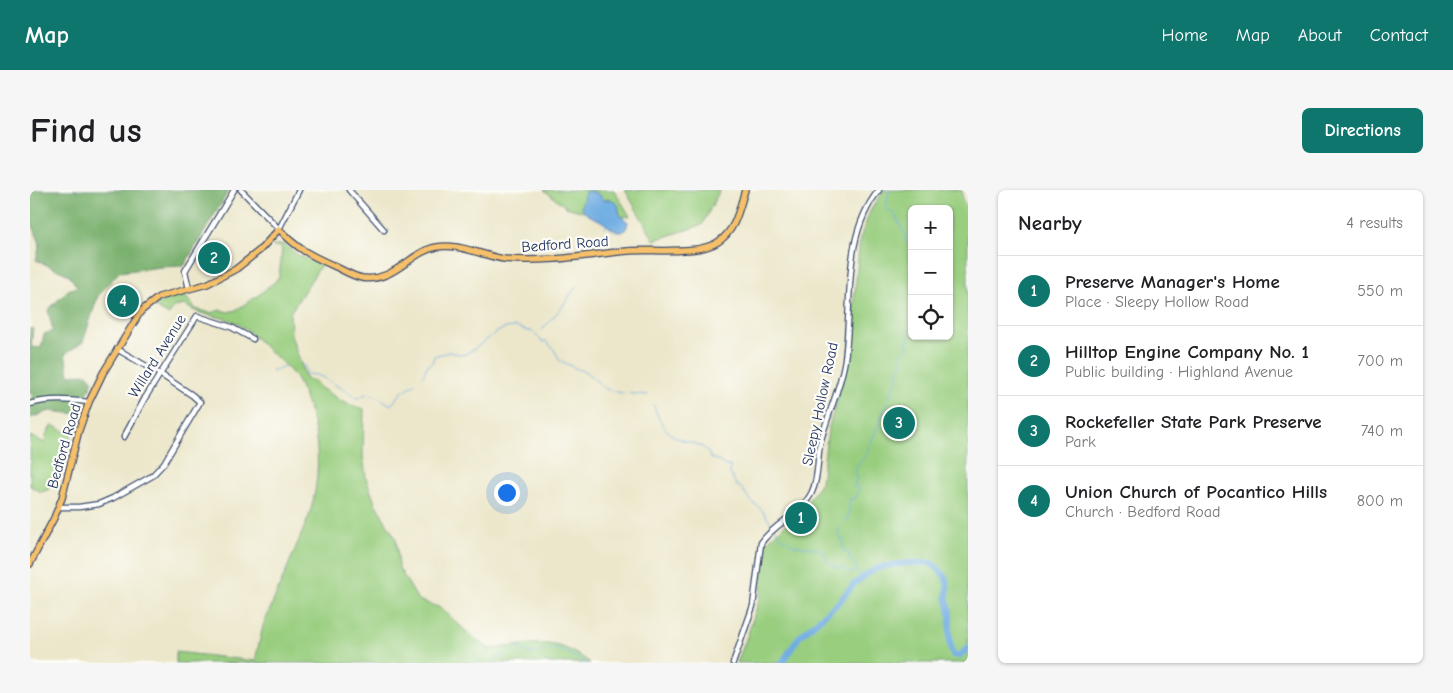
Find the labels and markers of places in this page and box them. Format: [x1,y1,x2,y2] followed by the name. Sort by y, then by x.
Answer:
[198,239,230,277] pin: 2
[107,282,139,320] pin: 4
[883,404,915,442] pin: 3
[785,499,817,537] pin: 1

